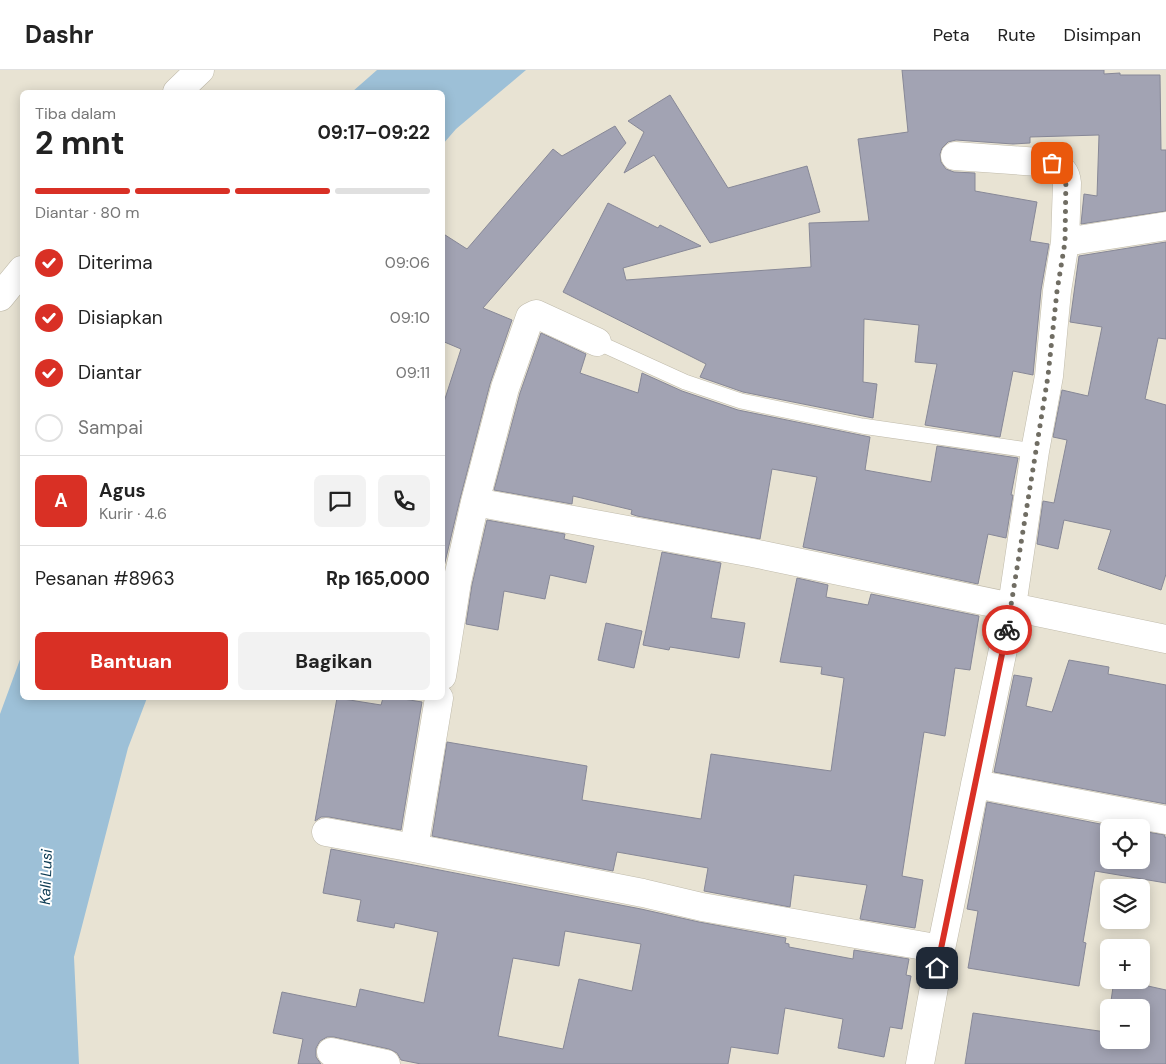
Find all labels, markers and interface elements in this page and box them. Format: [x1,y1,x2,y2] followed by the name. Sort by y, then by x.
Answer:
[25,19,93,50] text: Dashr
[933,23,969,47] text: Peta
[997,23,1036,47] text: Rute
[1064,23,1141,47] text: Disimpan
[35,103,116,124] text: Tiba dalam
[317,120,430,145] text: 09:17–09:22
[35,122,125,164] text: 2 mnt
[1031,142,1073,184] pin
[1038,149,1066,177] icon: bag
[35,202,140,223] text: Diantar · 80 m
[35,249,63,277] icon: check
[78,250,152,275] text: Diterima
[385,252,430,273] text: 09:06
[35,304,63,332] icon: check
[78,305,163,330] text: Disiapkan
[390,307,430,328] text: 09:10
[35,359,63,387] icon: check
[78,360,142,385] text: Diantar
[396,362,430,383] text: 09:11
[78,415,143,440] text: Sampai
[314,475,366,527] button: chat
[378,475,430,527] button: phone
[99,478,146,503] text: Agus
[54,488,68,513] text: A
[99,503,167,524] text: Kurir · 4.6
[35,566,175,591] text: Pesanan #8963
[326,566,430,591] text: Rp 165,000
[982,605,1032,655] courier
[993,616,1021,644] icon: bike
[35,632,228,690] button: Bantuan
[238,632,430,690] button: Bagikan
[1100,819,1150,1049] map controls
[1100,819,1150,869] button: locate
[35,848,57,905] water label: Kali Lusi
[1100,879,1150,929] button: layers
[1100,939,1150,989] button: +
[916,947,958,989] pin
[923,954,951,982] icon: home
[1100,999,1150,1049] button: −

